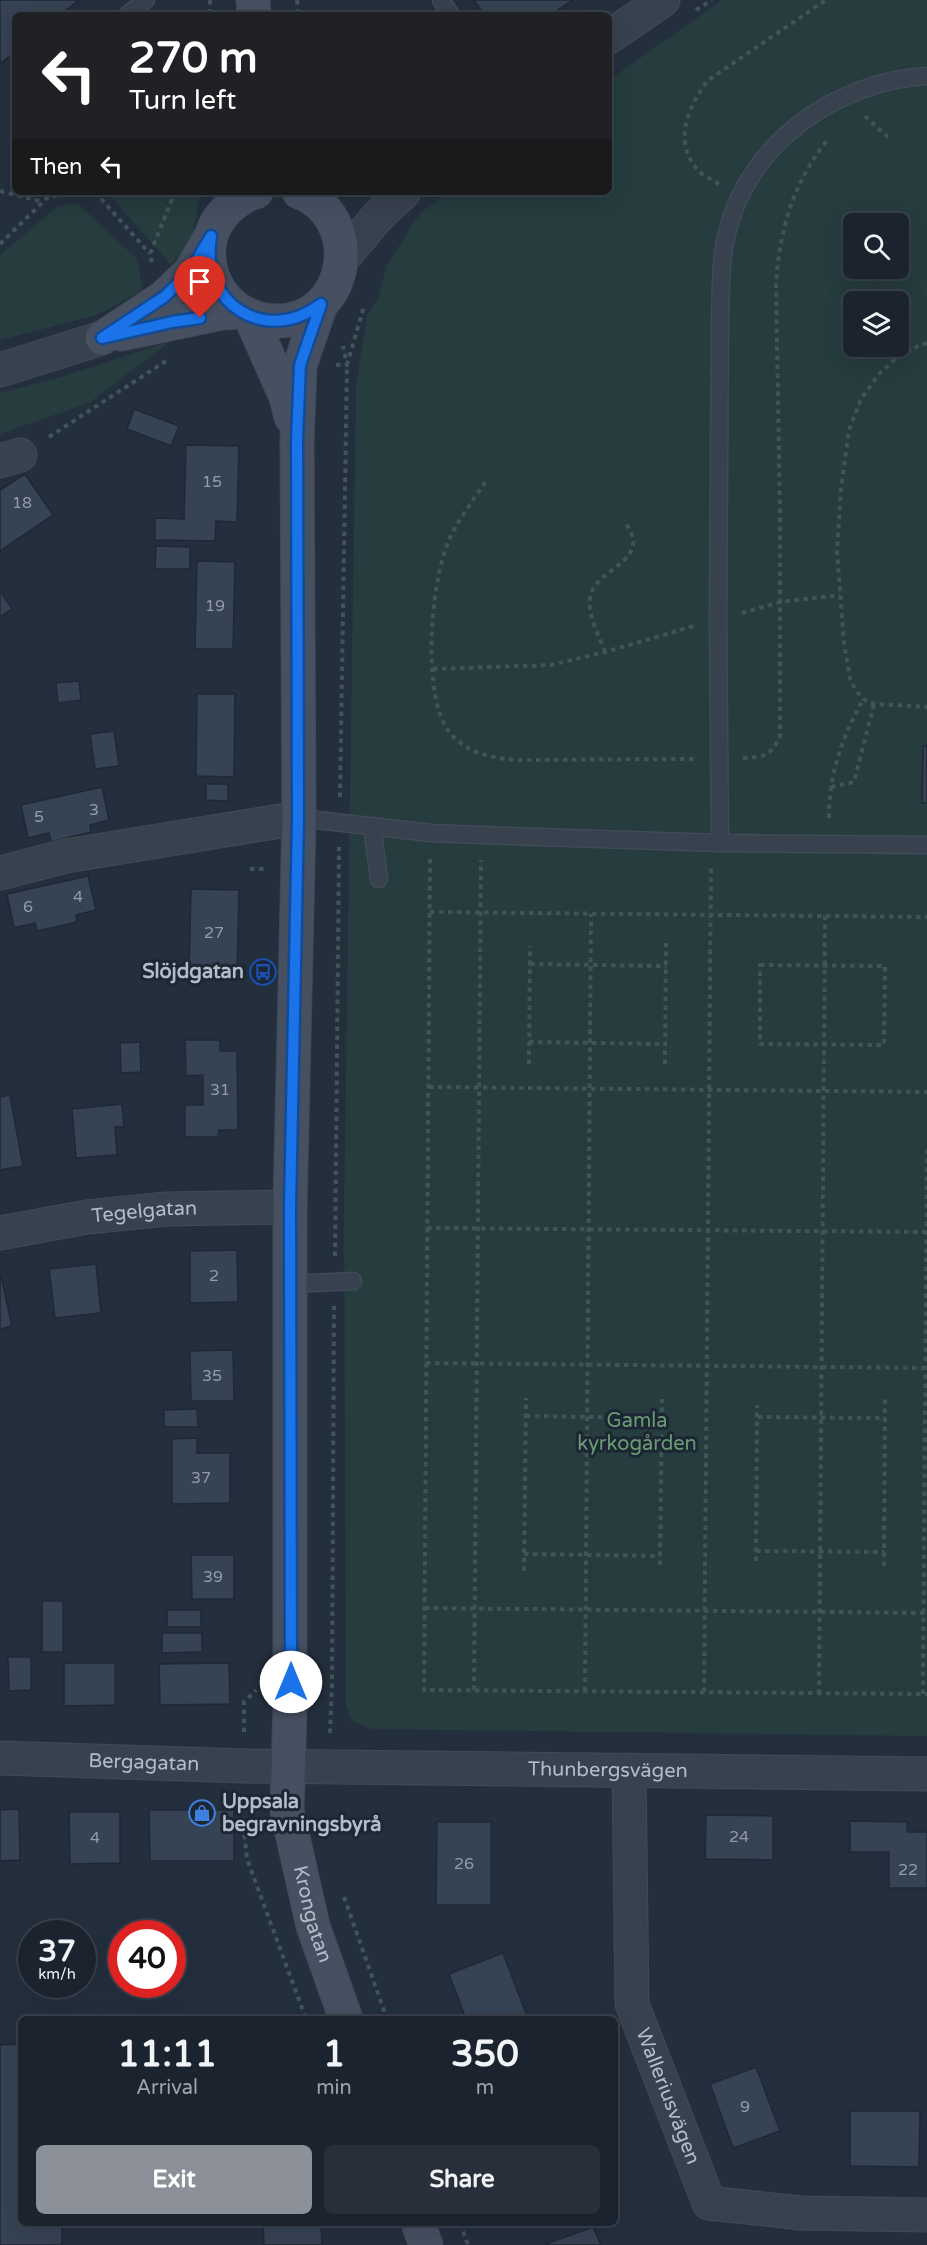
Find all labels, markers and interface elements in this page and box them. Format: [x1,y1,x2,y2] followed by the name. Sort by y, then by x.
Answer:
[129,33,258,84] text: 270 m
[30,36,108,114] icon: left
[129,84,236,117] text: Turn left
[95,150,128,183] icon: left
[30,154,83,180] text: Then
[843,213,909,357] map controls
[843,213,909,279] button: search
[174,256,225,318] pin
[183,265,216,298] icon: arrive
[843,291,909,357] button: layers
[202,472,222,492] house number: 15
[12,493,32,513] house number: 18
[205,596,225,616] house number: 19
[89,800,99,820] house number: 3
[34,807,44,827] house number: 5
[73,887,83,907] house number: 4
[23,897,33,917] house number: 6
[204,923,224,943] house number: 27
[248,957,278,987] bus stop icon: Slöjdgatan
[142,960,244,984] place label: Slöjdgatan
[210,1080,230,1100] house number: 31
[90,1197,197,1228] street label: Tegelgatan
[209,1266,219,1286] house number: 2
[202,1366,222,1386] house number: 35
[577,1409,697,1456] park label: Gamla kyrkogården
[191,1468,211,1488] house number: 37
[203,1567,223,1587] house number: 39
[259,1650,323,1714] position arrow
[88,1749,200,1777] street label: Bergagatan
[528,1757,688,1783] street label: Thunbergsvägen
[222,1790,382,1837] place label: Uppsala begravningsbyrå
[187,1798,217,1828] shop icon: Uppsala begravningsbyrå
[729,1827,749,1847] house number: 24
[90,1828,100,1848] house number: 4
[454,1854,474,1874] house number: 26
[898,1860,918,1880] house number: 22
[288,1863,337,1966] street label: Krongatan
[108,1920,186,1998] speed limit sign: 40
[38,1933,76,1970] text: 37
[38,1965,76,1983] text: km/h
[631,2025,705,2168] street label: Walleriusvägen
[117,2033,217,2076] text: 11:11
[323,2033,345,2076] text: 1
[451,2033,519,2076] text: 350
[136,2076,198,2100] text: Arrival
[316,2076,352,2100] text: min
[476,2076,494,2100] text: m
[740,2097,750,2117] house number: 9
[36,2145,312,2214] button: Exit
[324,2145,600,2214] button: Share

